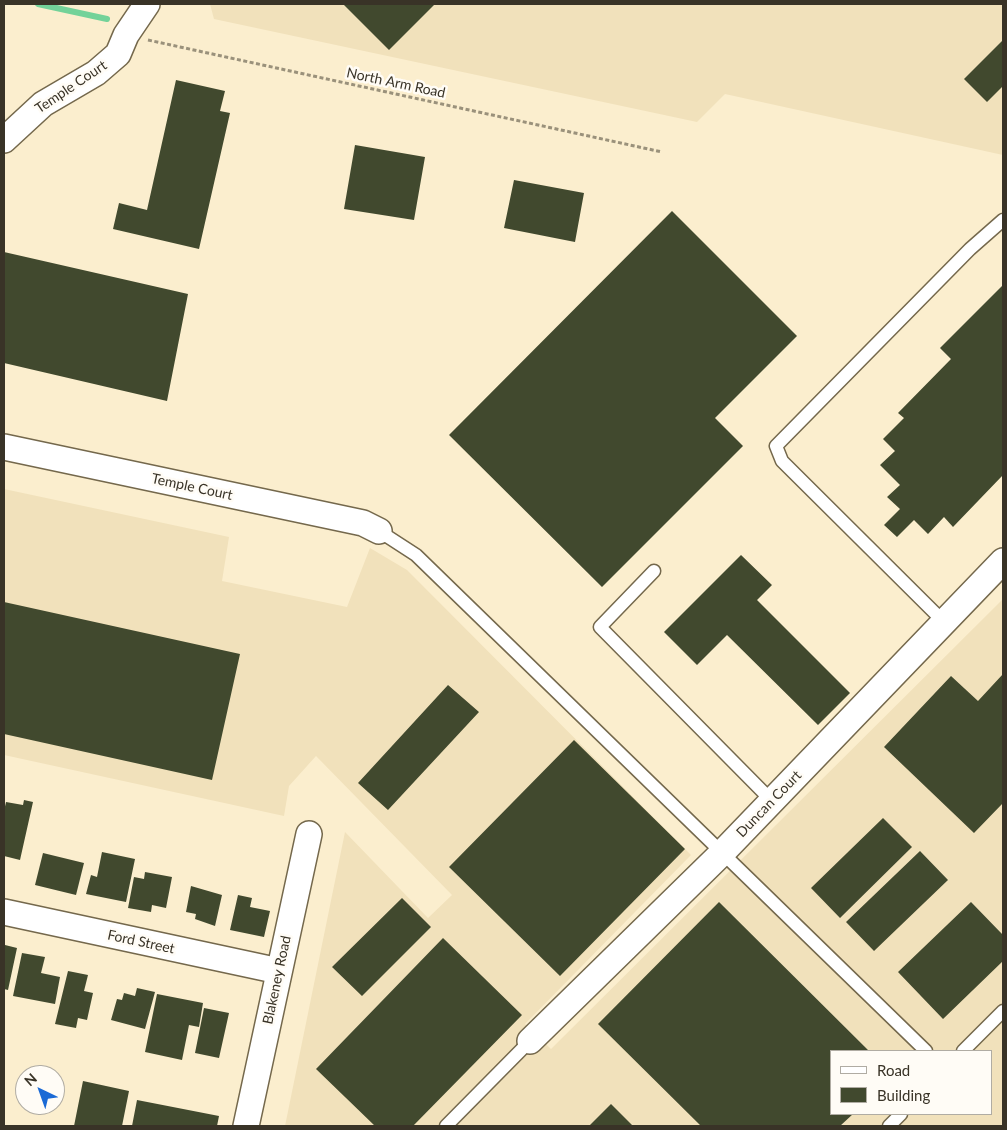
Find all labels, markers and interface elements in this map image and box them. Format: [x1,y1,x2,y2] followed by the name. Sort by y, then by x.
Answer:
[32,57,110,117] street label: Temple Court
[345,64,447,102] street label: North Arm Road
[150,470,234,504] street label: Temple Court
[733,767,805,841] street label: Duncan Court
[106,927,176,957] street label: Ford Street
[259,934,295,1026] street label: Blakeney Road
[830,1050,992,1115] legend
[877,1061,910,1079] text: Road
[15,1065,65,1115] north arrow
[21,1069,40,1089] text: N
[877,1086,930,1104] text: Building

